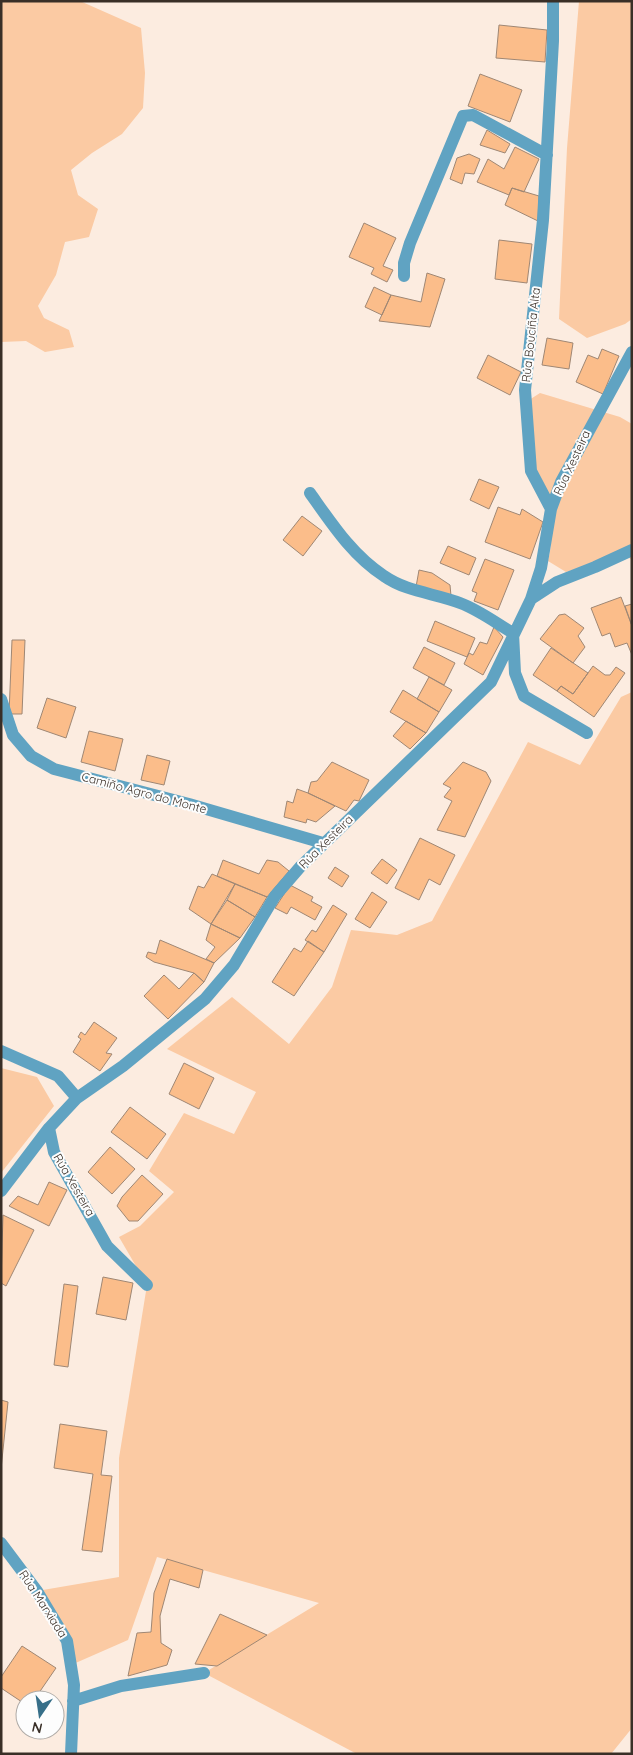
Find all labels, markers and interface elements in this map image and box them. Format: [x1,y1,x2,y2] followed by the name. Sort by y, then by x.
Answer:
[518,287,543,383] street label: Rúa Bouciña Alta
[550,428,593,498] street label: Rúa Xesteira
[80,769,209,816] street label: Camiño Agro do Monte
[296,812,356,872] street label: Rúa Xesteira
[50,1151,98,1219] street label: Rúa Xesteira
[16,1567,71,1640] street label: Rúa Marxiada
[15,1690,65,1740] north arrow
[30,1718,44,1738] text: N

